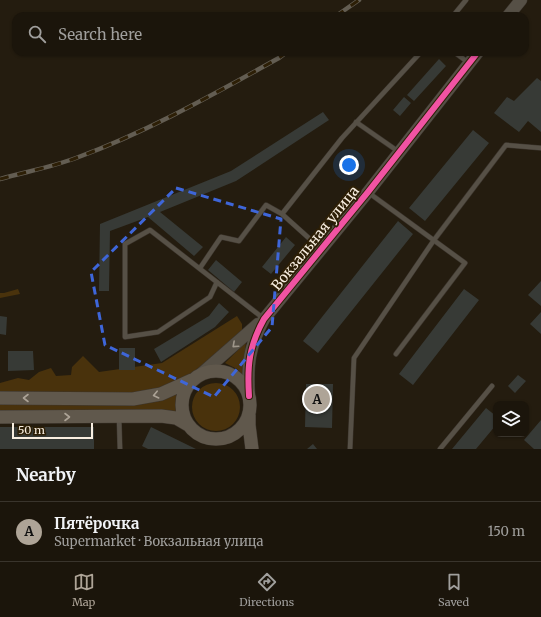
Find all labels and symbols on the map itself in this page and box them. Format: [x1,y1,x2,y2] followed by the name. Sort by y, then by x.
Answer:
[339,155,359,175] your location
[267,182,363,294] street label: Вокзальная улица
[232,340,240,348] one-way arrow
[304,384,330,414] pin: A
[153,390,159,398] one-way arrow
[23,394,29,402] one-way arrow
[64,413,70,421] one-way arrow
[12,421,93,440] scale bar

